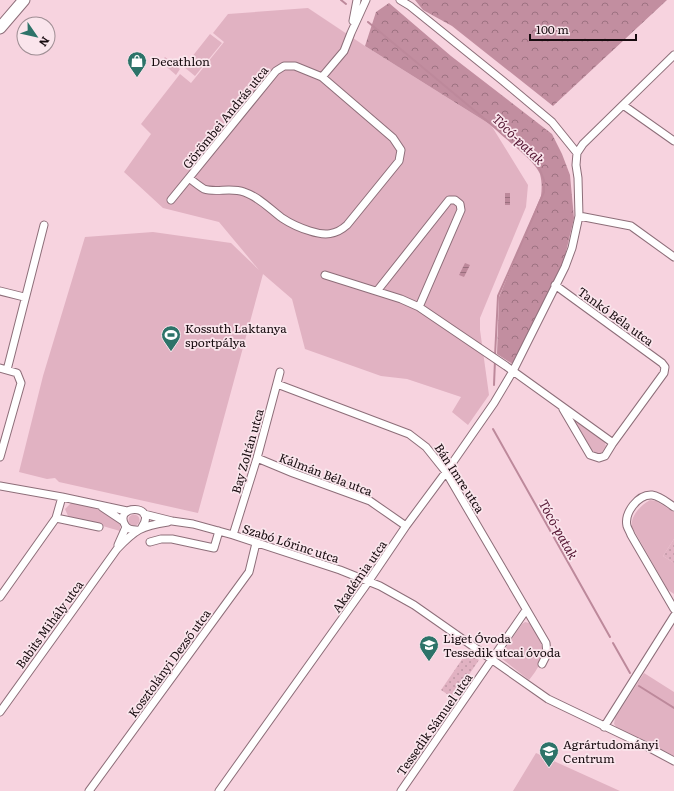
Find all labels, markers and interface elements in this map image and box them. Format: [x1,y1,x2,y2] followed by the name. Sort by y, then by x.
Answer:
[16,16,56,56] north arrow
[530,16,636,42] scale bar
[536,20,569,38] text: 100 m
[36,34,54,50] text: N
[126,50,148,78] shop icon: Decathlon
[151,52,210,70] place label: Decathlon
[178,61,273,172] street label: Görömbei András utca
[489,109,550,169] water label: Tócó-patak
[574,282,658,350] street label: Tankó Béla utca
[185,319,287,351] place label: Kossuth Laktanya sportpálya
[160,324,182,352] sports icon: Kossuth Laktanya sportpálya
[226,406,268,496] street label: Bay Zoltán utca
[431,440,490,517] street label: Bán Imre utca
[277,448,376,500] street label: Kálmán Béla utca
[535,496,584,563] water label: Tócó-patak
[240,519,342,567] street label: Szabó Lőrinc utca
[327,536,391,616] street label: Akadémia utca
[11,576,87,672] street label: Babits Mihály utca
[124,605,215,721] street label: Kosztolányi Dezső utca
[443,629,561,661] place label: Liget Óvoda Tessedik utcai óvoda
[418,634,440,662] school or university icon: Liget Óvoda Tessedik utcai óvoda
[392,669,477,779] street label: Tessedik Sámuel utca
[563,735,659,767] place label: Agrártudományi Centrum
[538,740,560,768] school or university icon: Agrártudományi Centrum

